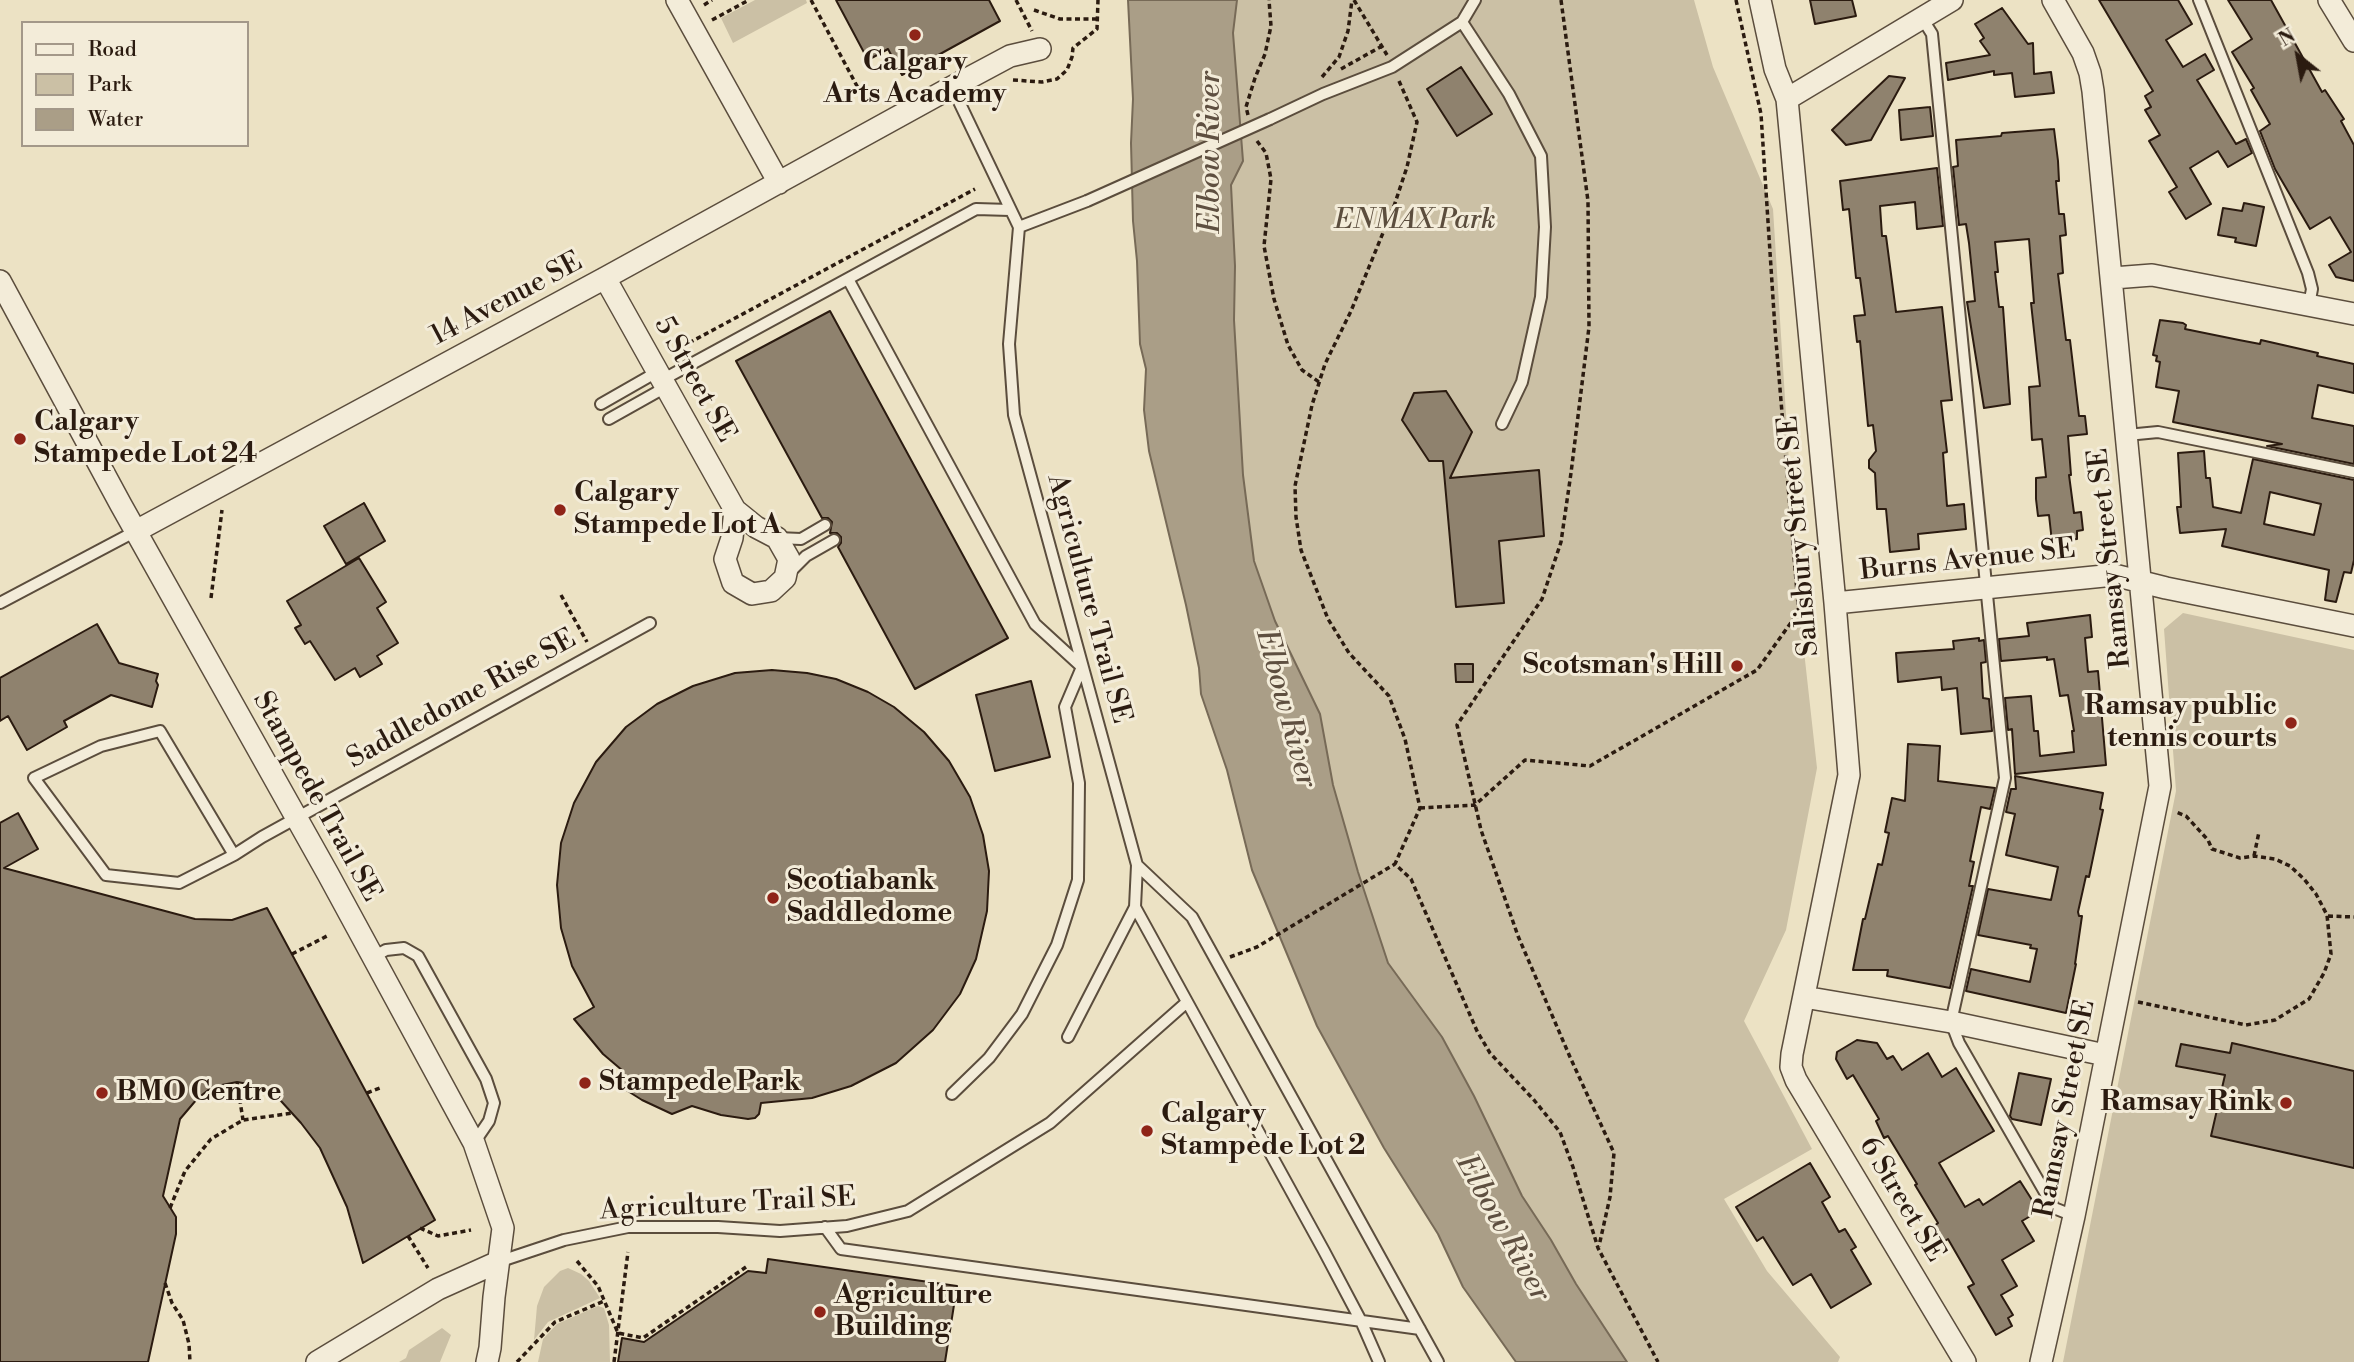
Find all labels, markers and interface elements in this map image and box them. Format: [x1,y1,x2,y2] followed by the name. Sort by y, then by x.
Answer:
[21,21,248,147] legend
[2263,21,2333,91] north arrow
[2275,24,2300,52] text: N
[907,27,923,43] marker: Calgary Arts Academy
[88,37,137,63] text: Road
[824,46,1006,112] place label: Calgary Arts Academy
[1194,71,1230,233] water label: Elbow River
[88,72,132,98] text: Park
[88,107,143,133] text: Water
[1334,204,1496,238] park label: ENMAX Park
[425,246,589,354] street label: 14 Avenue SE
[646,311,742,449] street label: 5 Street SE
[34,406,257,472] place label: Calgary Stampede Lot 24
[1773,414,1827,658] street label: Salisbury Street SE
[12,431,28,447] marker: Calgary Stampede Lot 24
[2083,446,2139,670] street label: Ramsay Street SE
[1039,471,1137,727] street label: Agriculture Trail SE
[574,477,781,543] place label: Calgary Stampede Lot A
[552,502,568,518] marker: Calgary Stampede Lot A
[1859,533,2077,589] street label: Burns Avenue SE
[342,623,582,777] street label: Saddledome Rise SE
[1247,626,1323,792] water label: Elbow River
[1523,649,1723,683] place label: Scotsman's Hill
[1729,658,1745,674] marker: Scotsman's Hill
[244,686,388,908] street label: Stampede Trail SE
[2084,690,2277,756] place label: Ramsay public tennis courts
[2283,715,2299,731] marker: Ramsay public tennis courts
[787,865,952,931] place label: Scotiabank Saddledome
[765,890,781,906] marker: Scotiabank Saddledome
[2028,997,2104,1221] street label: Ramsay Street SE
[599,1066,801,1100] place label: Stampede Park
[577,1075,593,1091] marker: Stampede Park
[116,1076,282,1110] place label: BMO Centre
[94,1085,110,1101] marker: BMO Centre
[2100,1086,2272,1120] place label: Ramsay Rink
[2278,1095,2294,1111] marker: Ramsay Rink
[1161,1098,1365,1164] place label: Calgary Stampede Lot 2
[1139,1123,1155,1139] marker: Calgary Stampede Lot 2
[1851,1131,1951,1269] street label: 6 Street SE
[1447,1149,1557,1309] water label: Elbow River
[599,1182,857,1228] street label: Agriculture Trail SE
[834,1279,992,1345] place label: Agriculture Building
[812,1304,828,1320] marker: Agriculture Building

